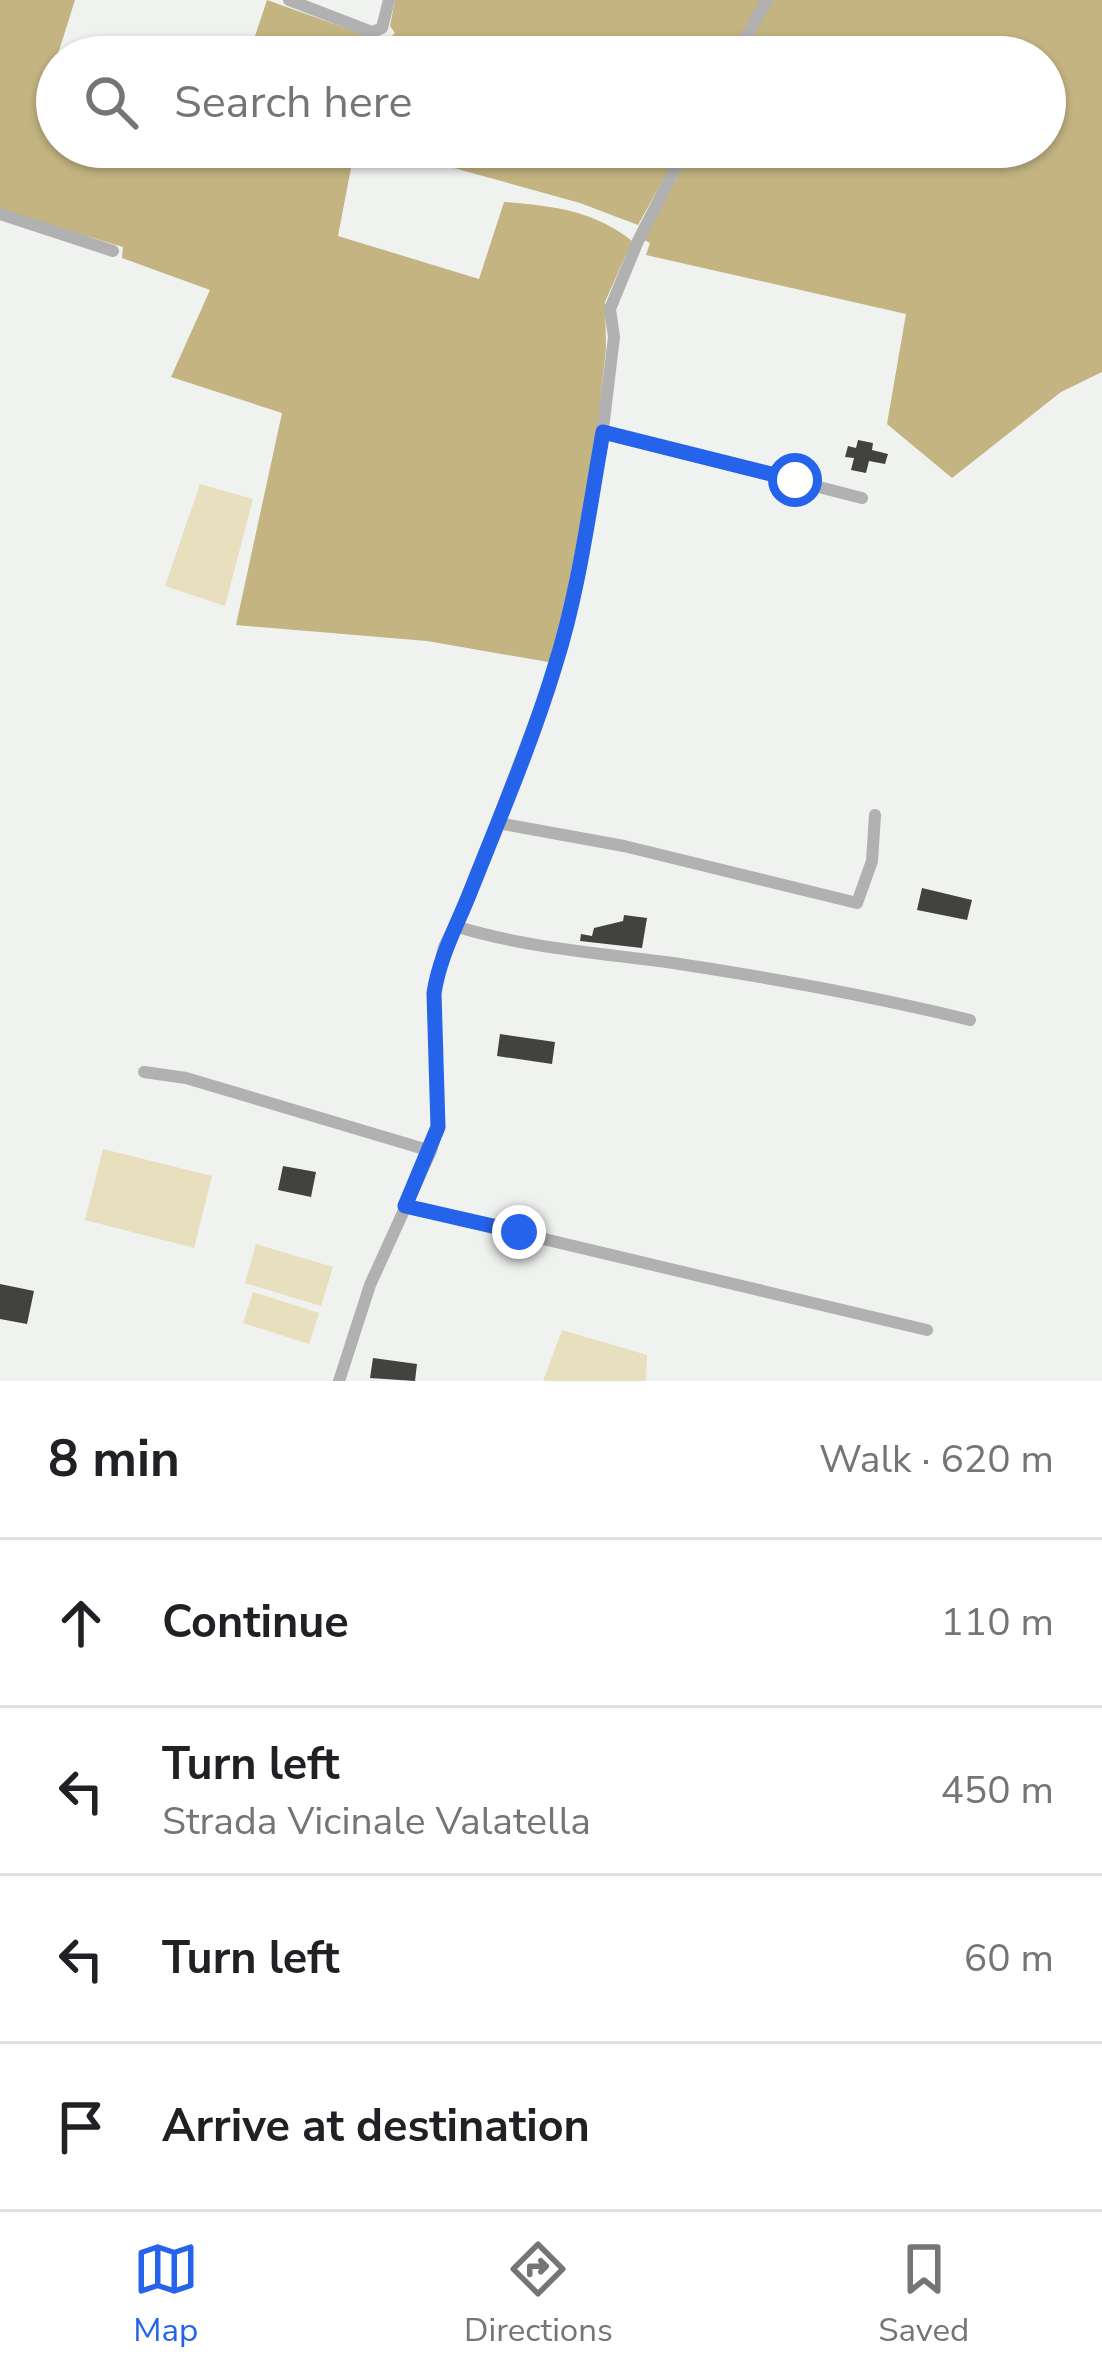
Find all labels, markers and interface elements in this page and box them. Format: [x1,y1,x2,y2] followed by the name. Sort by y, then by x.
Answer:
[36,36,1066,168] search box
[78,69,144,135] icon: search
[174,72,413,133] text: Search here
[768,453,822,507] route start
[492,1205,546,1259] route end
[48,1424,180,1494] text: 8 min
[819,1433,1054,1486] text: Walk · 620 m
[48,1590,114,1656] icon: ahead
[162,1592,349,1653] text: Continue
[940,1596,1054,1649] text: 110 m
[162,1734,340,1795] text: Turn left
[48,1758,114,1824] icon: left
[940,1764,1054,1817] text: 450 m
[162,1795,591,1848] text: Strada Vicinale Valatella
[48,1926,114,1992] icon: left
[162,1928,340,1989] text: Turn left
[964,1932,1054,1985] text: 60 m
[48,2094,114,2160] icon: arrive
[162,2096,590,2157] text: Arrive at destination
[133,2236,199,2353] tab: Map
[464,2236,613,2353] tab: Directions
[878,2236,969,2353] tab: Saved

